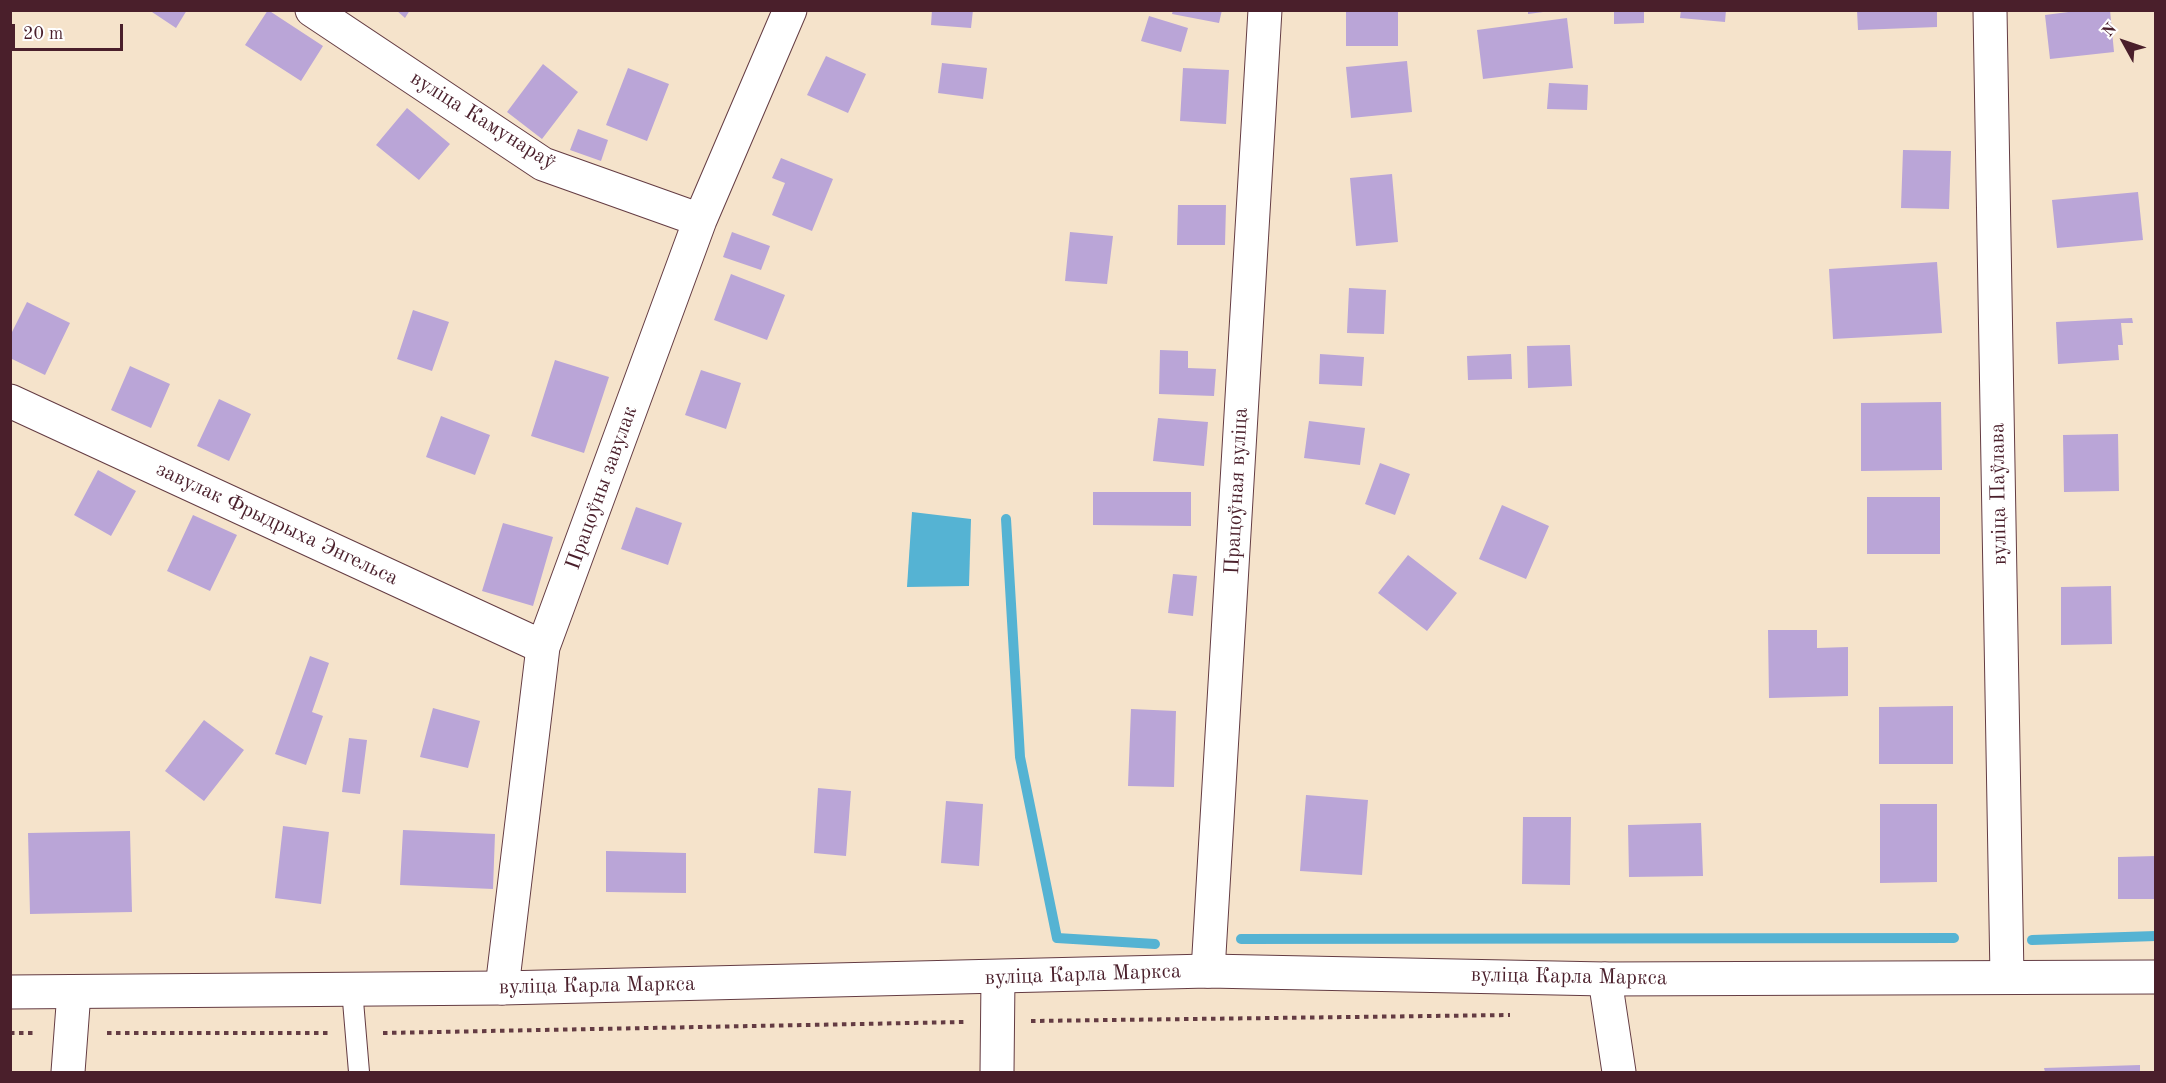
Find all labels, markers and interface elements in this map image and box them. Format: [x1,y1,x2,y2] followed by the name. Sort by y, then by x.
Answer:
[15,12,126,50] scale bar
[2094,12,2154,72] north arrow
[2100,21,2120,40] text: N
[23,25,63,43] text: 20 m
[405,66,561,176] street label: вуліца Камунараў
[561,403,643,573] street label: Працоўны завулак
[1220,407,1254,575] street label: Працоўная вуліца
[1985,423,2013,565] street label: вуліца Паўлава
[152,457,402,591] street label: завулак Фрыдрыха Энгельса
[984,959,1182,991] street label: вуліца Карла Маркса
[1471,963,1667,991] street label: вуліца Карла Маркса
[499,972,695,1000] street label: вуліца Карла Маркса

